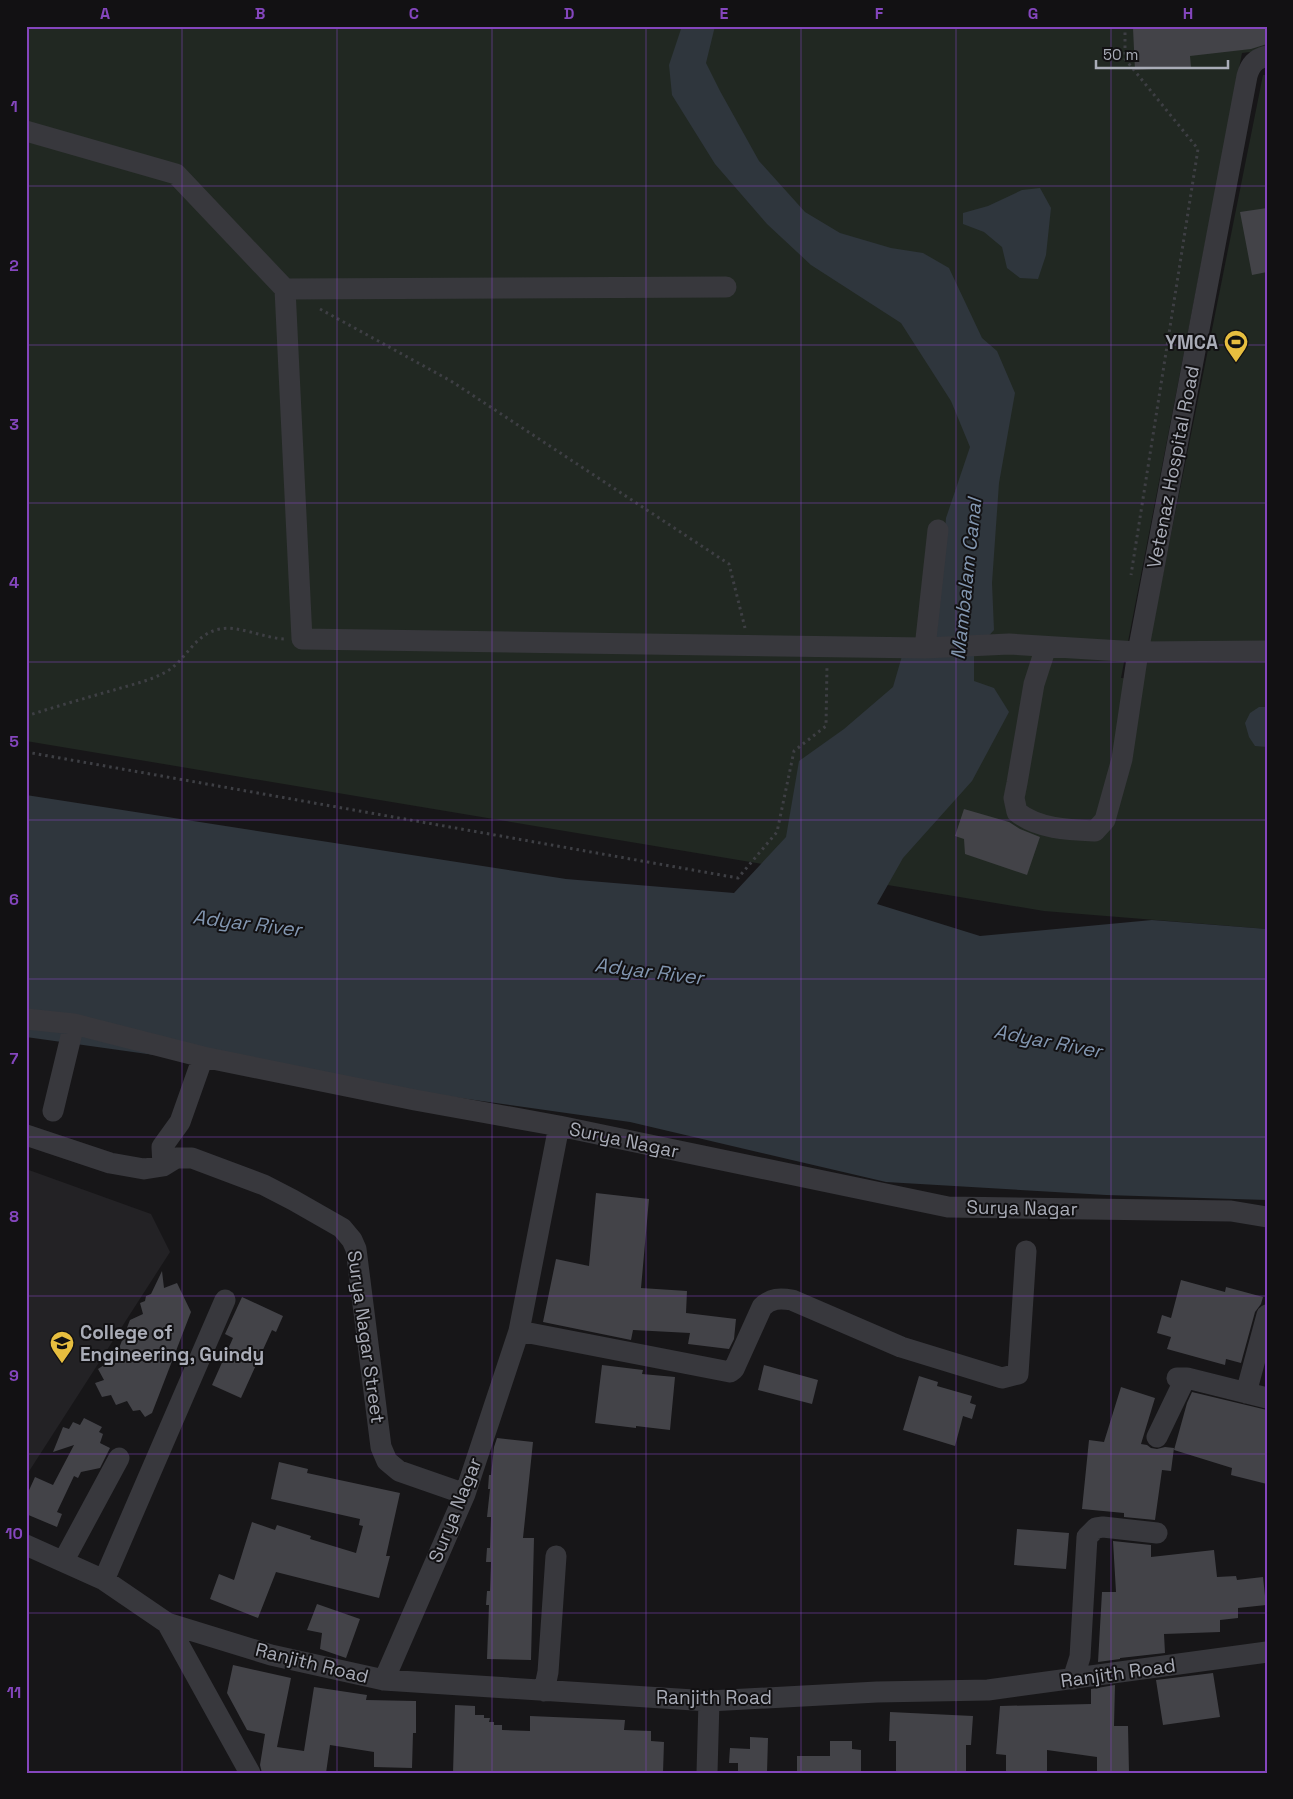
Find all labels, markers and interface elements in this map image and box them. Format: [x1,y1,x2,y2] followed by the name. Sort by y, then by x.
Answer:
[100,3,110,24] text: A
[255,3,265,24] text: B
[409,3,419,24] text: C
[564,3,574,24] text: D
[720,3,729,24] text: E
[875,3,884,24] text: F
[1028,3,1038,24] text: G
[1183,3,1193,24] text: H
[1096,38,1228,70] scale bar
[1103,45,1138,64] text: 50 m
[10,96,18,117] text: 1
[9,255,19,276] text: 2
[1223,329,1249,363] sports icon: YMCA
[1165,330,1218,355] place label: YMCA
[1141,364,1205,570] street label: Vetenaz Hospital Road
[9,414,19,435] text: 3
[945,495,988,661] water label: Mambalam Canal
[9,572,19,593] text: 4
[9,731,19,752] text: 5
[9,889,19,910] text: 6
[191,903,305,943] water label: Adyar River
[593,951,707,991] water label: Adyar River
[992,1018,1106,1065] water label: Adyar River
[10,1048,19,1069] text: 7
[567,1116,681,1164] street label: Surya Nagar
[966,1195,1078,1221] street label: Surya Nagar
[9,1206,19,1227] text: 8
[341,1249,391,1425] street label: Surya Nagar Street
[80,1320,264,1367] place label: College of Engineering, Guindy
[49,1330,75,1364] school or university icon: College of Engineering, Guindy
[9,1365,19,1386] text: 9
[423,1454,487,1566] street label: Surya Nagar
[5,1523,23,1544] text: 10
[253,1637,371,1689] street label: Ranjith Road
[1059,1653,1177,1693] street label: Ranjith Road
[7,1682,21,1703] text: 11
[656,1685,772,1710] street label: Ranjith Road

